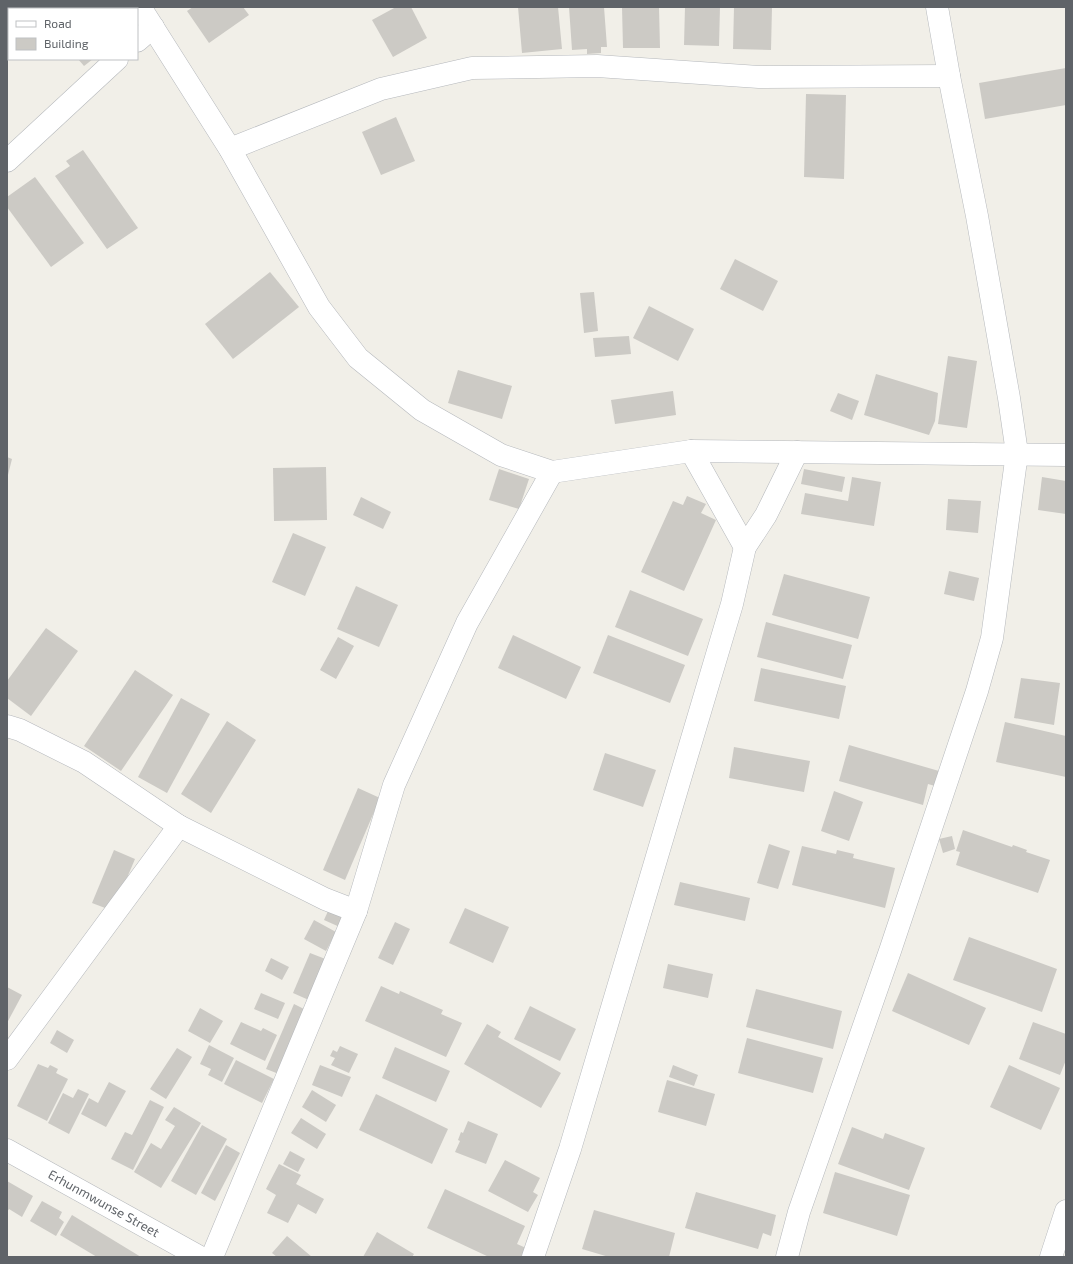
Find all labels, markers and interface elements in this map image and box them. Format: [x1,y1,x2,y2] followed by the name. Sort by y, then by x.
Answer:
[8,8,138,60] legend
[44,16,72,30] text: Road
[44,36,89,50] text: Building
[46,1166,162,1240] street label: Erhunmwunse Street

